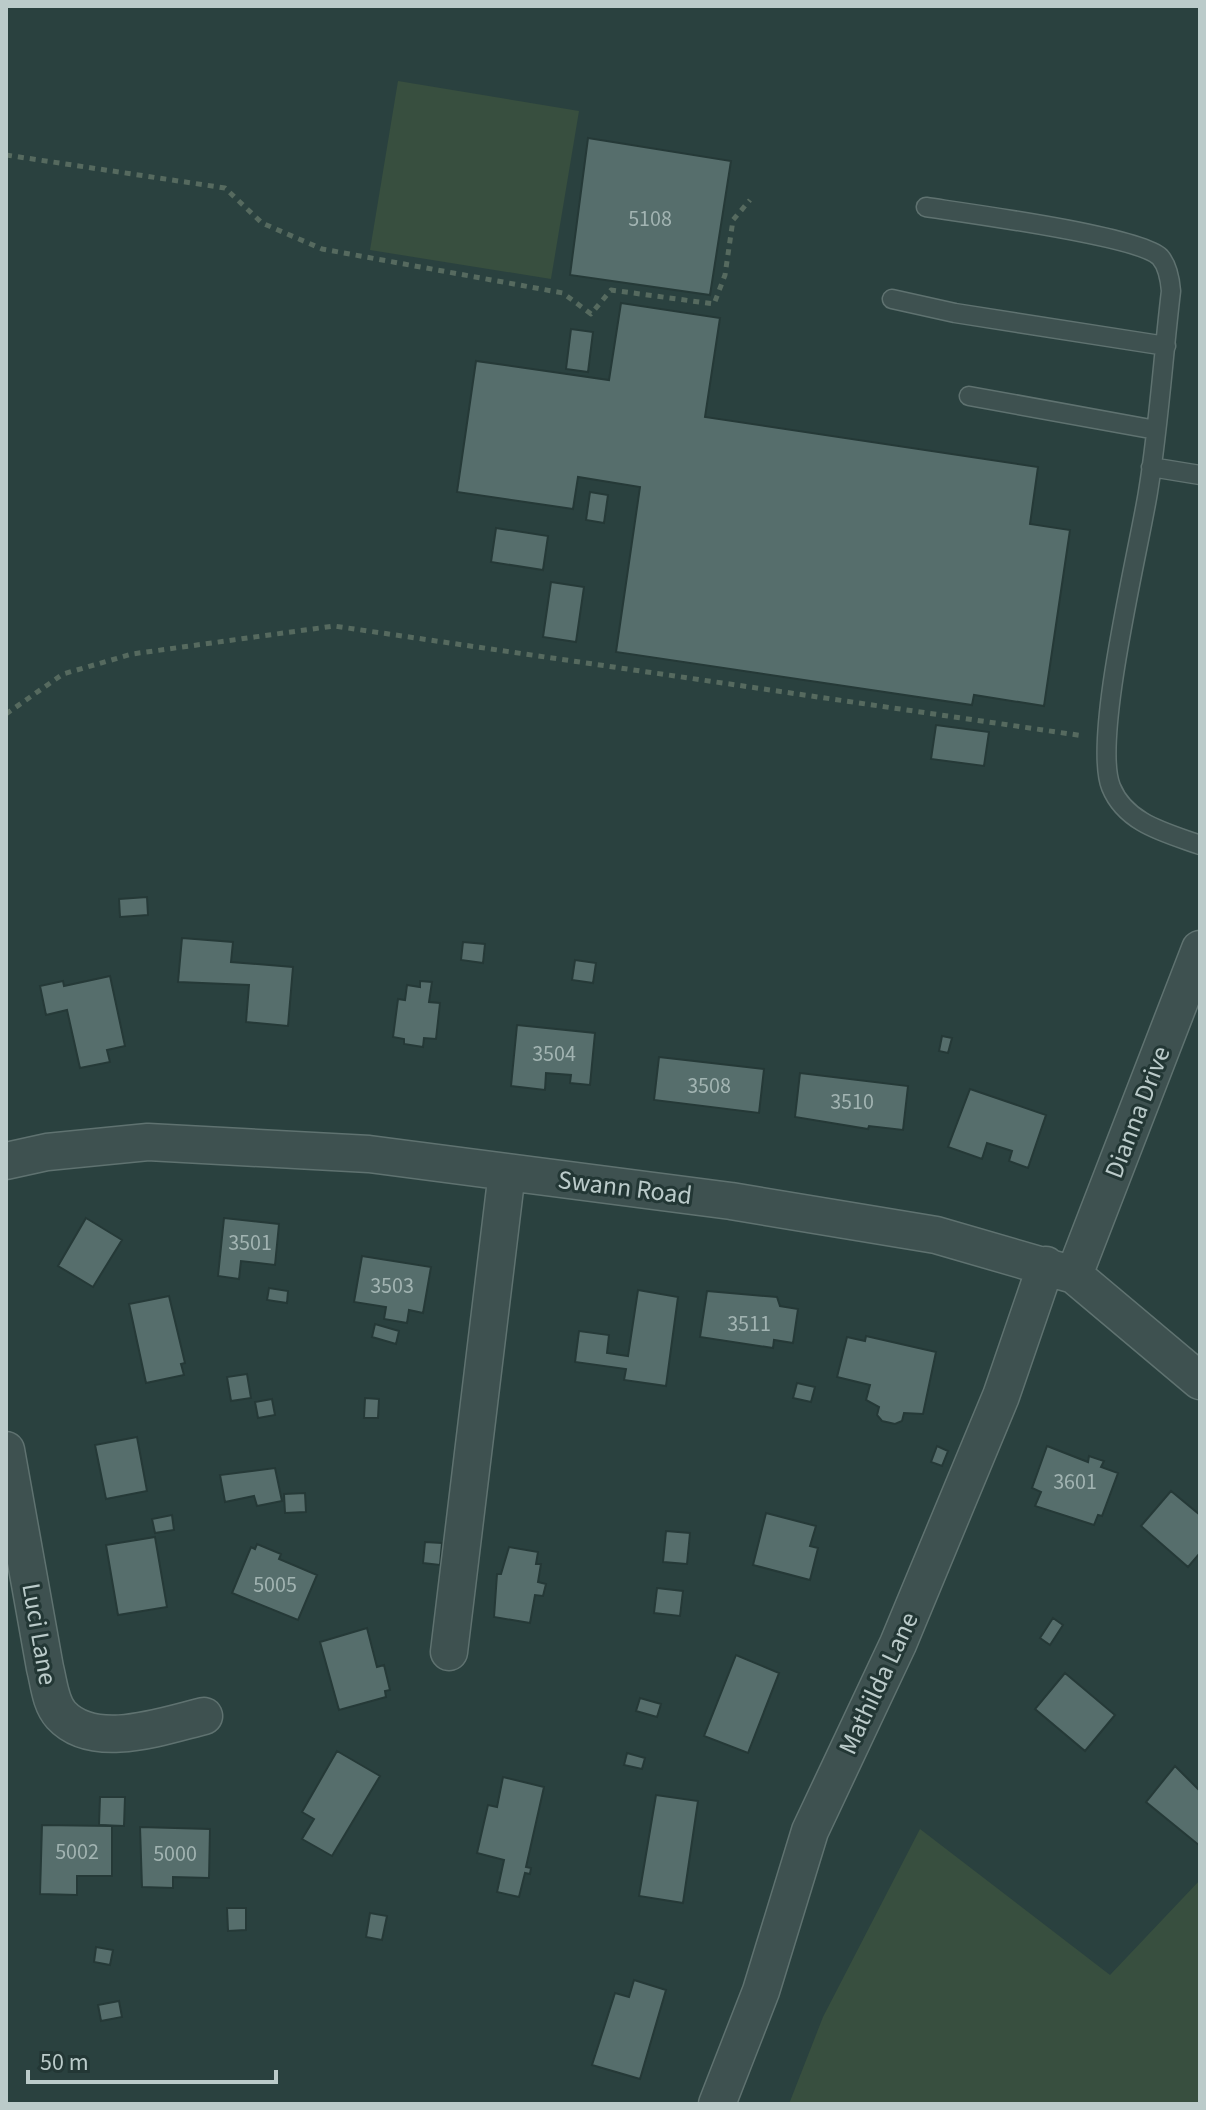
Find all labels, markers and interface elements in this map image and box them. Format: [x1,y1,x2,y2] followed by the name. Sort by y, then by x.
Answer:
[628,203,672,235] house number: 5108
[532,1038,576,1070] house number: 3504
[1095,1041,1180,1184] street label: Dianna Drive
[687,1070,731,1102] house number: 3508
[830,1086,874,1118] house number: 3510
[556,1161,694,1214] street label: Swann Road
[228,1227,272,1259] house number: 3501
[370,1270,414,1302] house number: 3503
[727,1308,771,1340] house number: 3511
[1053,1466,1097,1498] house number: 3601
[253,1569,297,1601] house number: 5005
[12,1580,67,1688] street label: Luci Lane
[829,1606,928,1760] street label: Mathilda Lane
[55,1836,99,1868] house number: 5002
[153,1838,197,1870] house number: 5000
[28,2034,276,2084] scale bar
[40,2045,89,2080] text: 50 m

